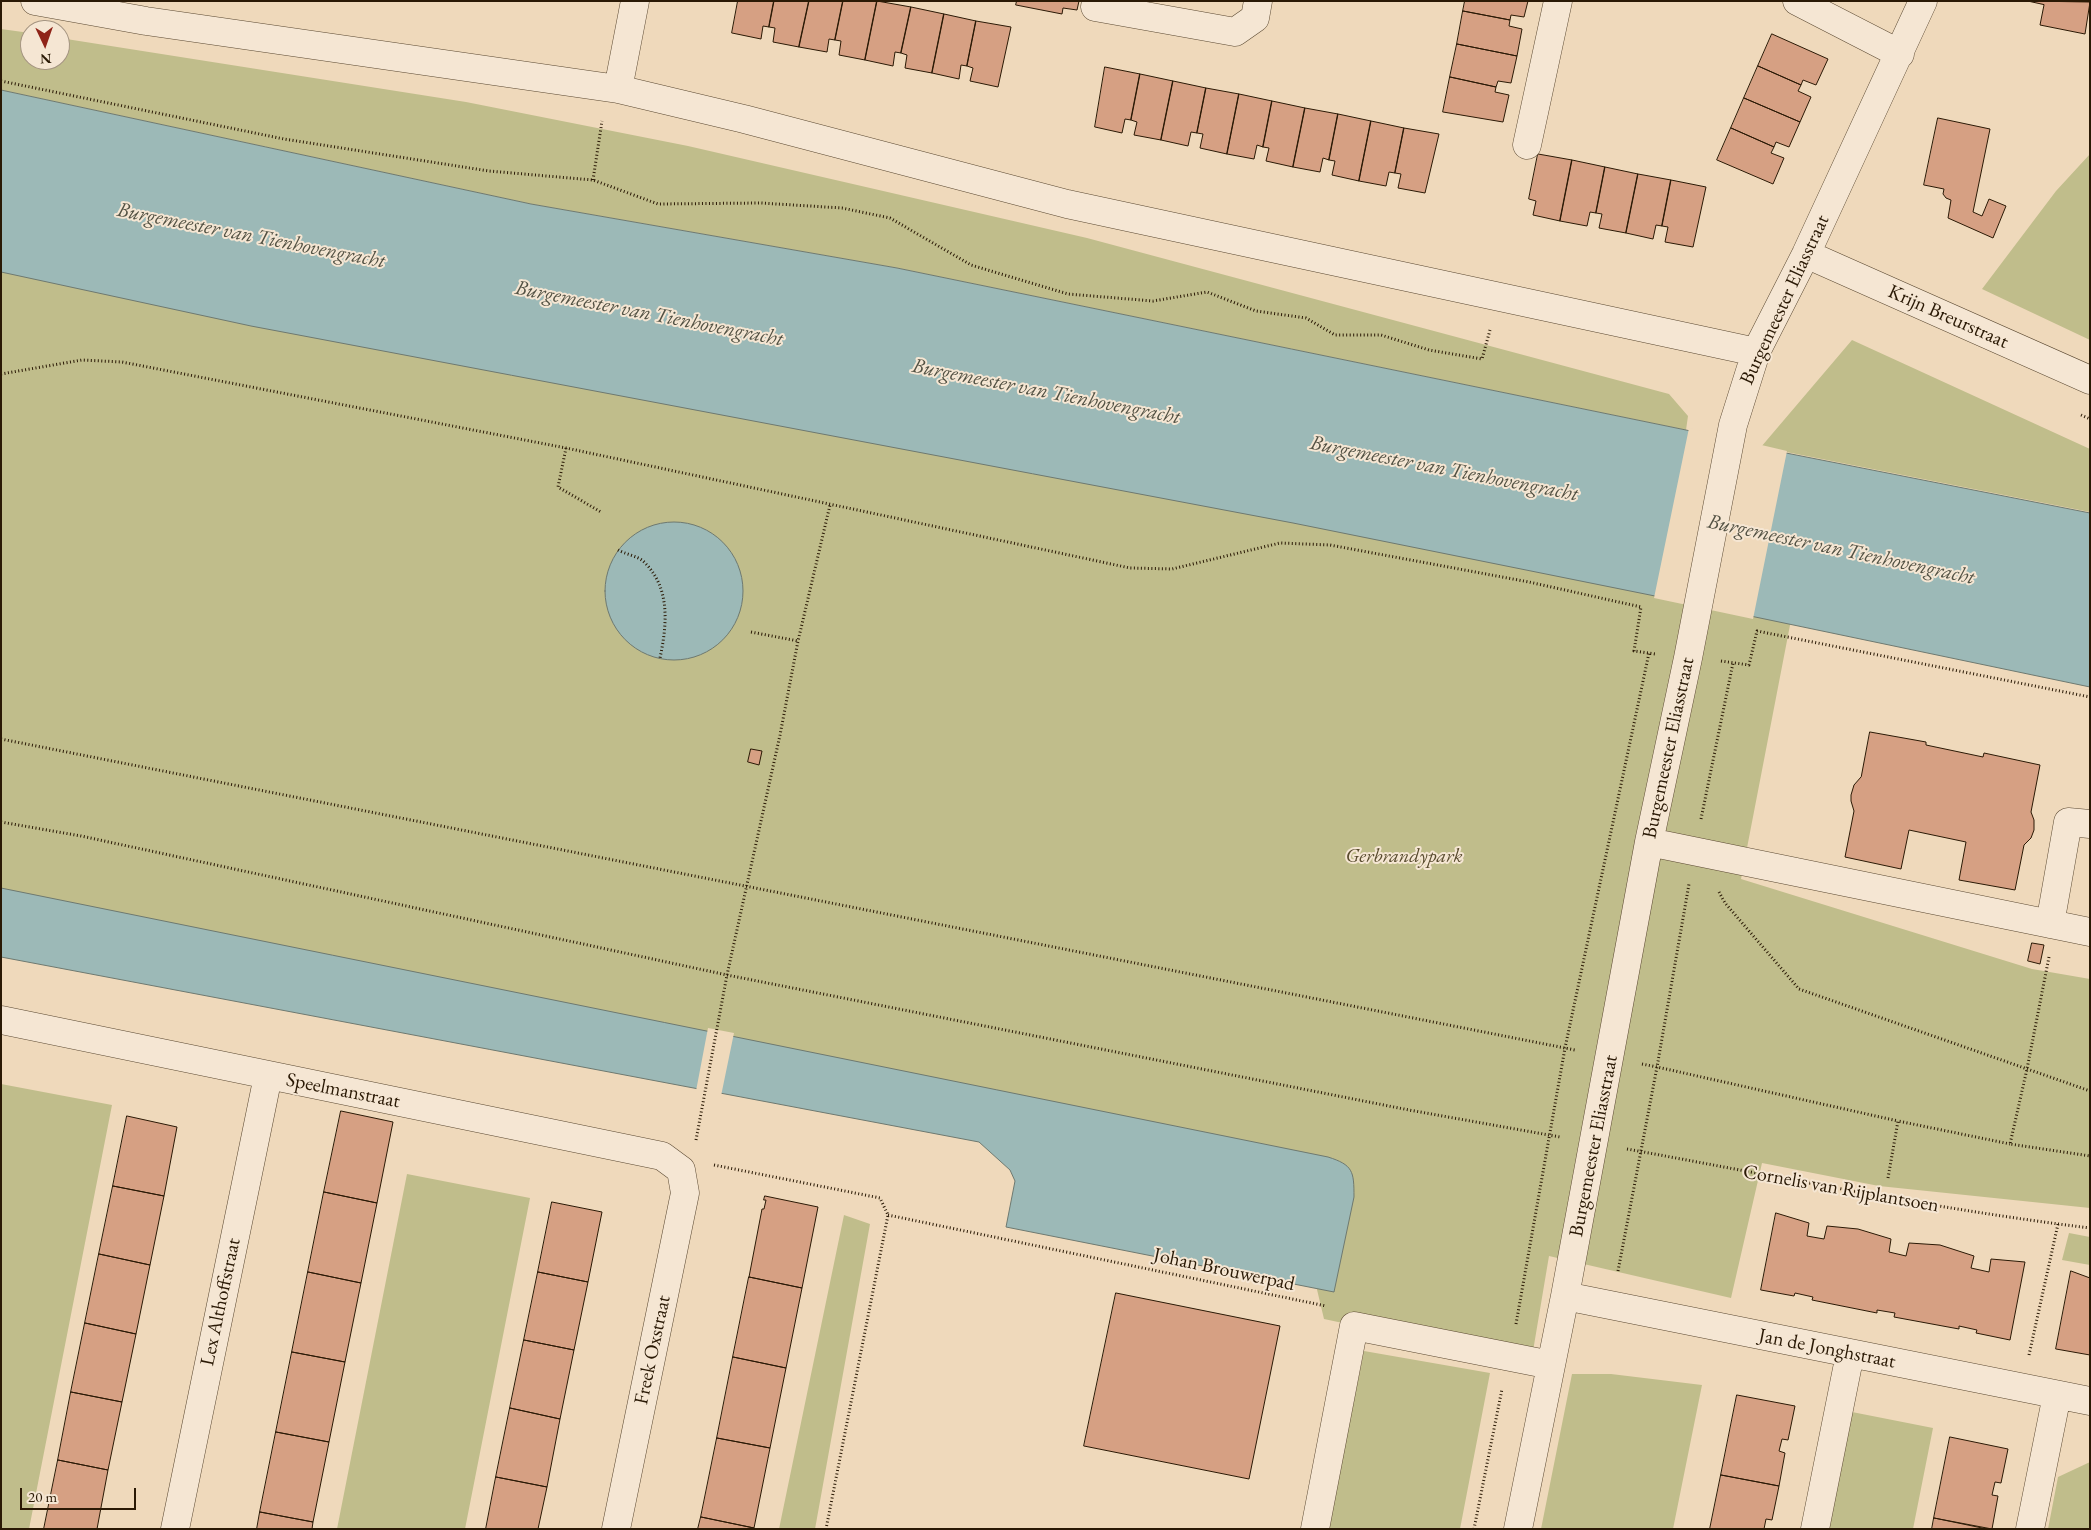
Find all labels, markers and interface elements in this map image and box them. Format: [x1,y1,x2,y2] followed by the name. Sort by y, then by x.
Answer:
[20,20,70,70] north arrow
[40,50,52,68] text: N
[115,198,387,274] water label: Burgemeester van Tienhovengracht
[1735,211,1835,389] street label: Burgemeester Eliasstraat
[513,276,785,352] water label: Burgemeester van Tienhovengracht
[1884,280,2012,354] street label: Krijn Breurstraat
[910,354,1182,430] water label: Burgemeester van Tienhovengracht
[1308,431,1580,507] water label: Burgemeester van Tienhovengracht
[1705,509,1977,591] water label: Burgemeester van Tienhovengracht
[1638,655,1700,841] street label: Burgemeester Eliasstraat
[1345,845,1463,869] park label: Gerbrandypark
[1565,1053,1623,1239] street label: Burgemeester Eliasstraat
[284,1068,402,1114] street label: Speelmanstraat
[1741,1160,1941,1218] street label: Cornelis van Rijplantsoen
[196,1236,246,1368] street label: Lex Althoffstraat
[1151,1243,1297,1297] street label: Johan Brouwerpad
[630,1293,676,1407] street label: Freek Oxstraat
[1756,1324,1898,1374] street label: Jan de Jonghstraat
[22,1478,139,1510] scale bar
[28,1487,57,1506] text: 20 m

